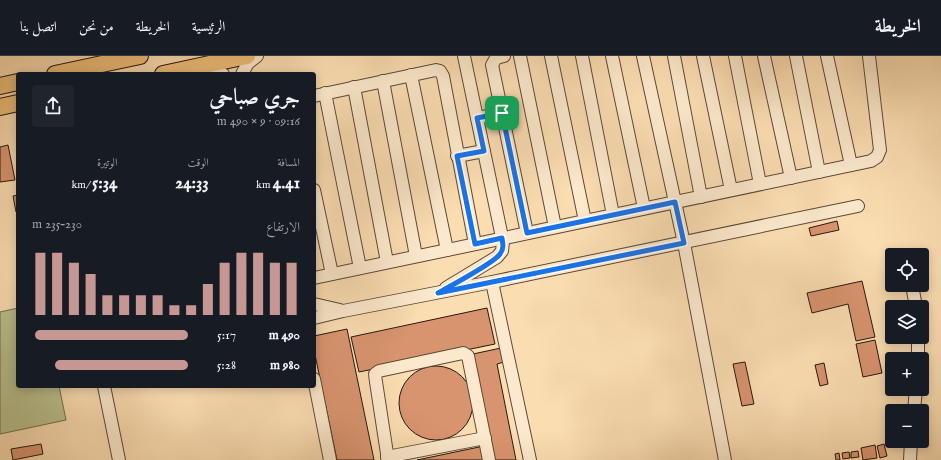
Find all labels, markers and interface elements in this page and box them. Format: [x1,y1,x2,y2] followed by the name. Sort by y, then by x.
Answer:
[875,15,921,39] text: الخريطة
[20,18,57,36] text: اتصل بنا
[79,18,114,36] text: من نحن
[136,18,170,36] text: الخريطة
[192,18,225,36] text: الرئيسية
[209,84,300,112] text: جري صباحي
[32,85,74,127] button: share
[485,96,519,130] pin
[491,102,513,124] icon: arrive
[217,113,300,130] text: 09:16 · 9 × 490 m
[97,156,117,170] text: الوتيرة
[188,156,209,170] text: الوقت
[278,156,300,170] text: المسافة
[92,173,117,194] text: 5:34
[175,173,209,194] text: 24:33
[273,173,300,194] text: 4.41
[71,178,92,192] text: /km
[256,178,273,192] text: km
[32,216,82,233] text: 230–235 m
[266,219,300,236] text: الارتفاع
[885,248,929,448] map controls
[885,248,929,292] button: locate
[885,300,929,344] button: layers
[217,327,236,344] text: 5:17
[269,327,300,344] text: 490 m
[885,352,929,396] button: +
[217,357,236,374] text: 5:28
[270,357,300,374] text: 980 m
[885,404,929,448] button: −

